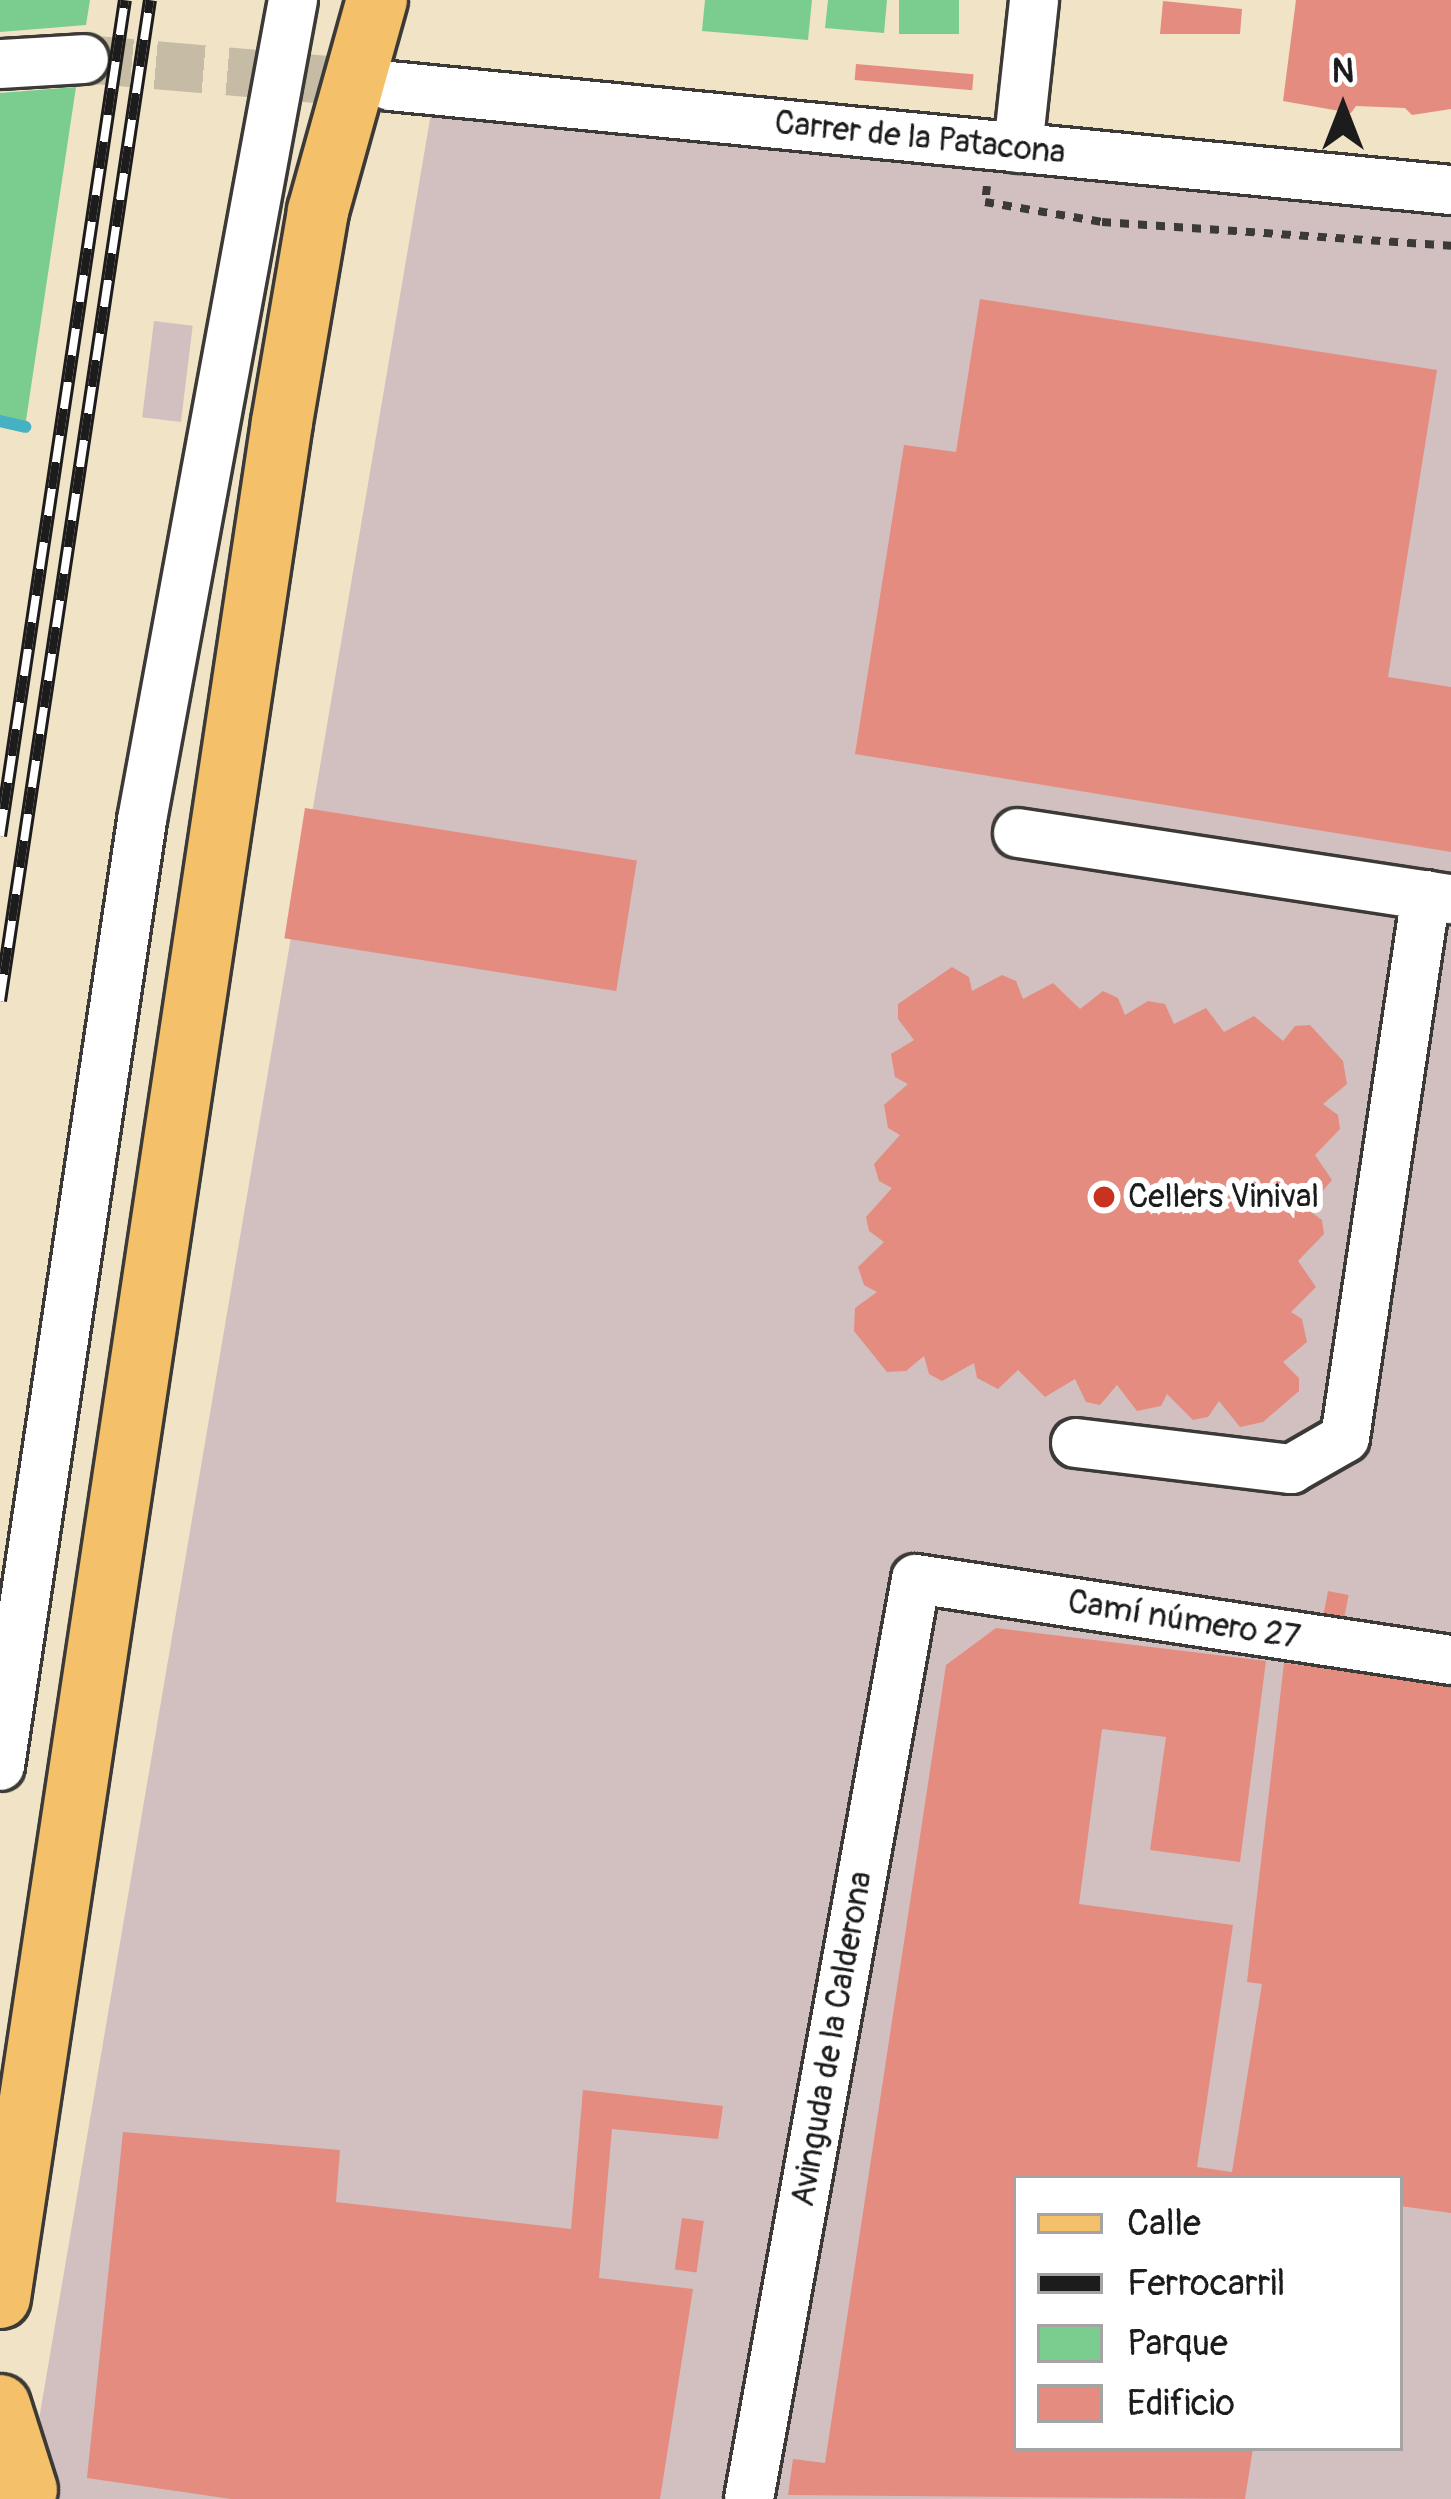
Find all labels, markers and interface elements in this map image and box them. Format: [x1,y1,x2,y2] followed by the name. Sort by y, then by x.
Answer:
[1283,48,1403,168] north arrow
[1332,51,1354,92] text: N
[773,103,1067,173] street label: Carrer de la Patacona
[1128,1177,1319,1217] place label: Cellers Vinival
[1091,1184,1117,1210] marker: Cellers Vinival
[1065,1582,1303,1658] street label: Camí número 27
[783,1868,881,2210] street label: Avinguda de la Calderona
[1013,2175,1403,2451] legend
[1127,2201,1201,2246] text: Calle
[1127,2261,1285,2306] text: Ferrocarril
[1127,2321,1228,2366] text: Parque
[1127,2381,1235,2426] text: Edificio

